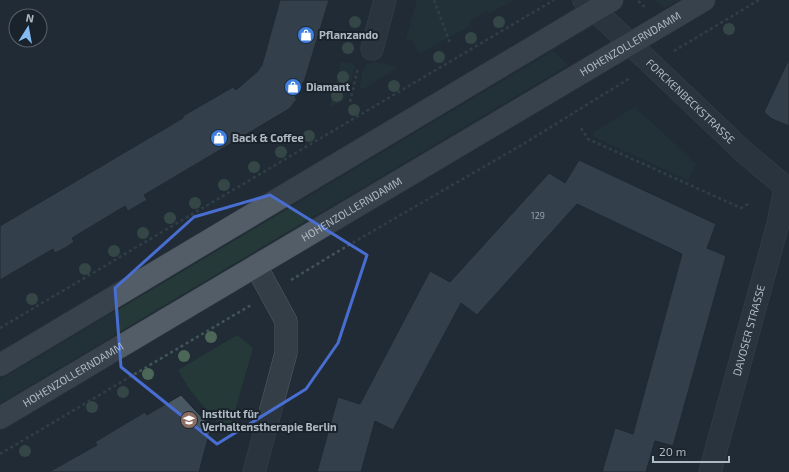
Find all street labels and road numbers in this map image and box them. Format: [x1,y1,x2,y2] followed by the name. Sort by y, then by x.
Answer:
[577,8,683,78] street label: HOHENZOLLERNDAMM
[644,56,738,146] street label: FORCKENBECKSTRASSE
[299,174,404,244] street label: HOHENZOLLERNDAMM
[730,283,767,377] street label: DAVOSER STRASSE
[20,339,126,409] street label: HOHENZOLLERNDAMM

